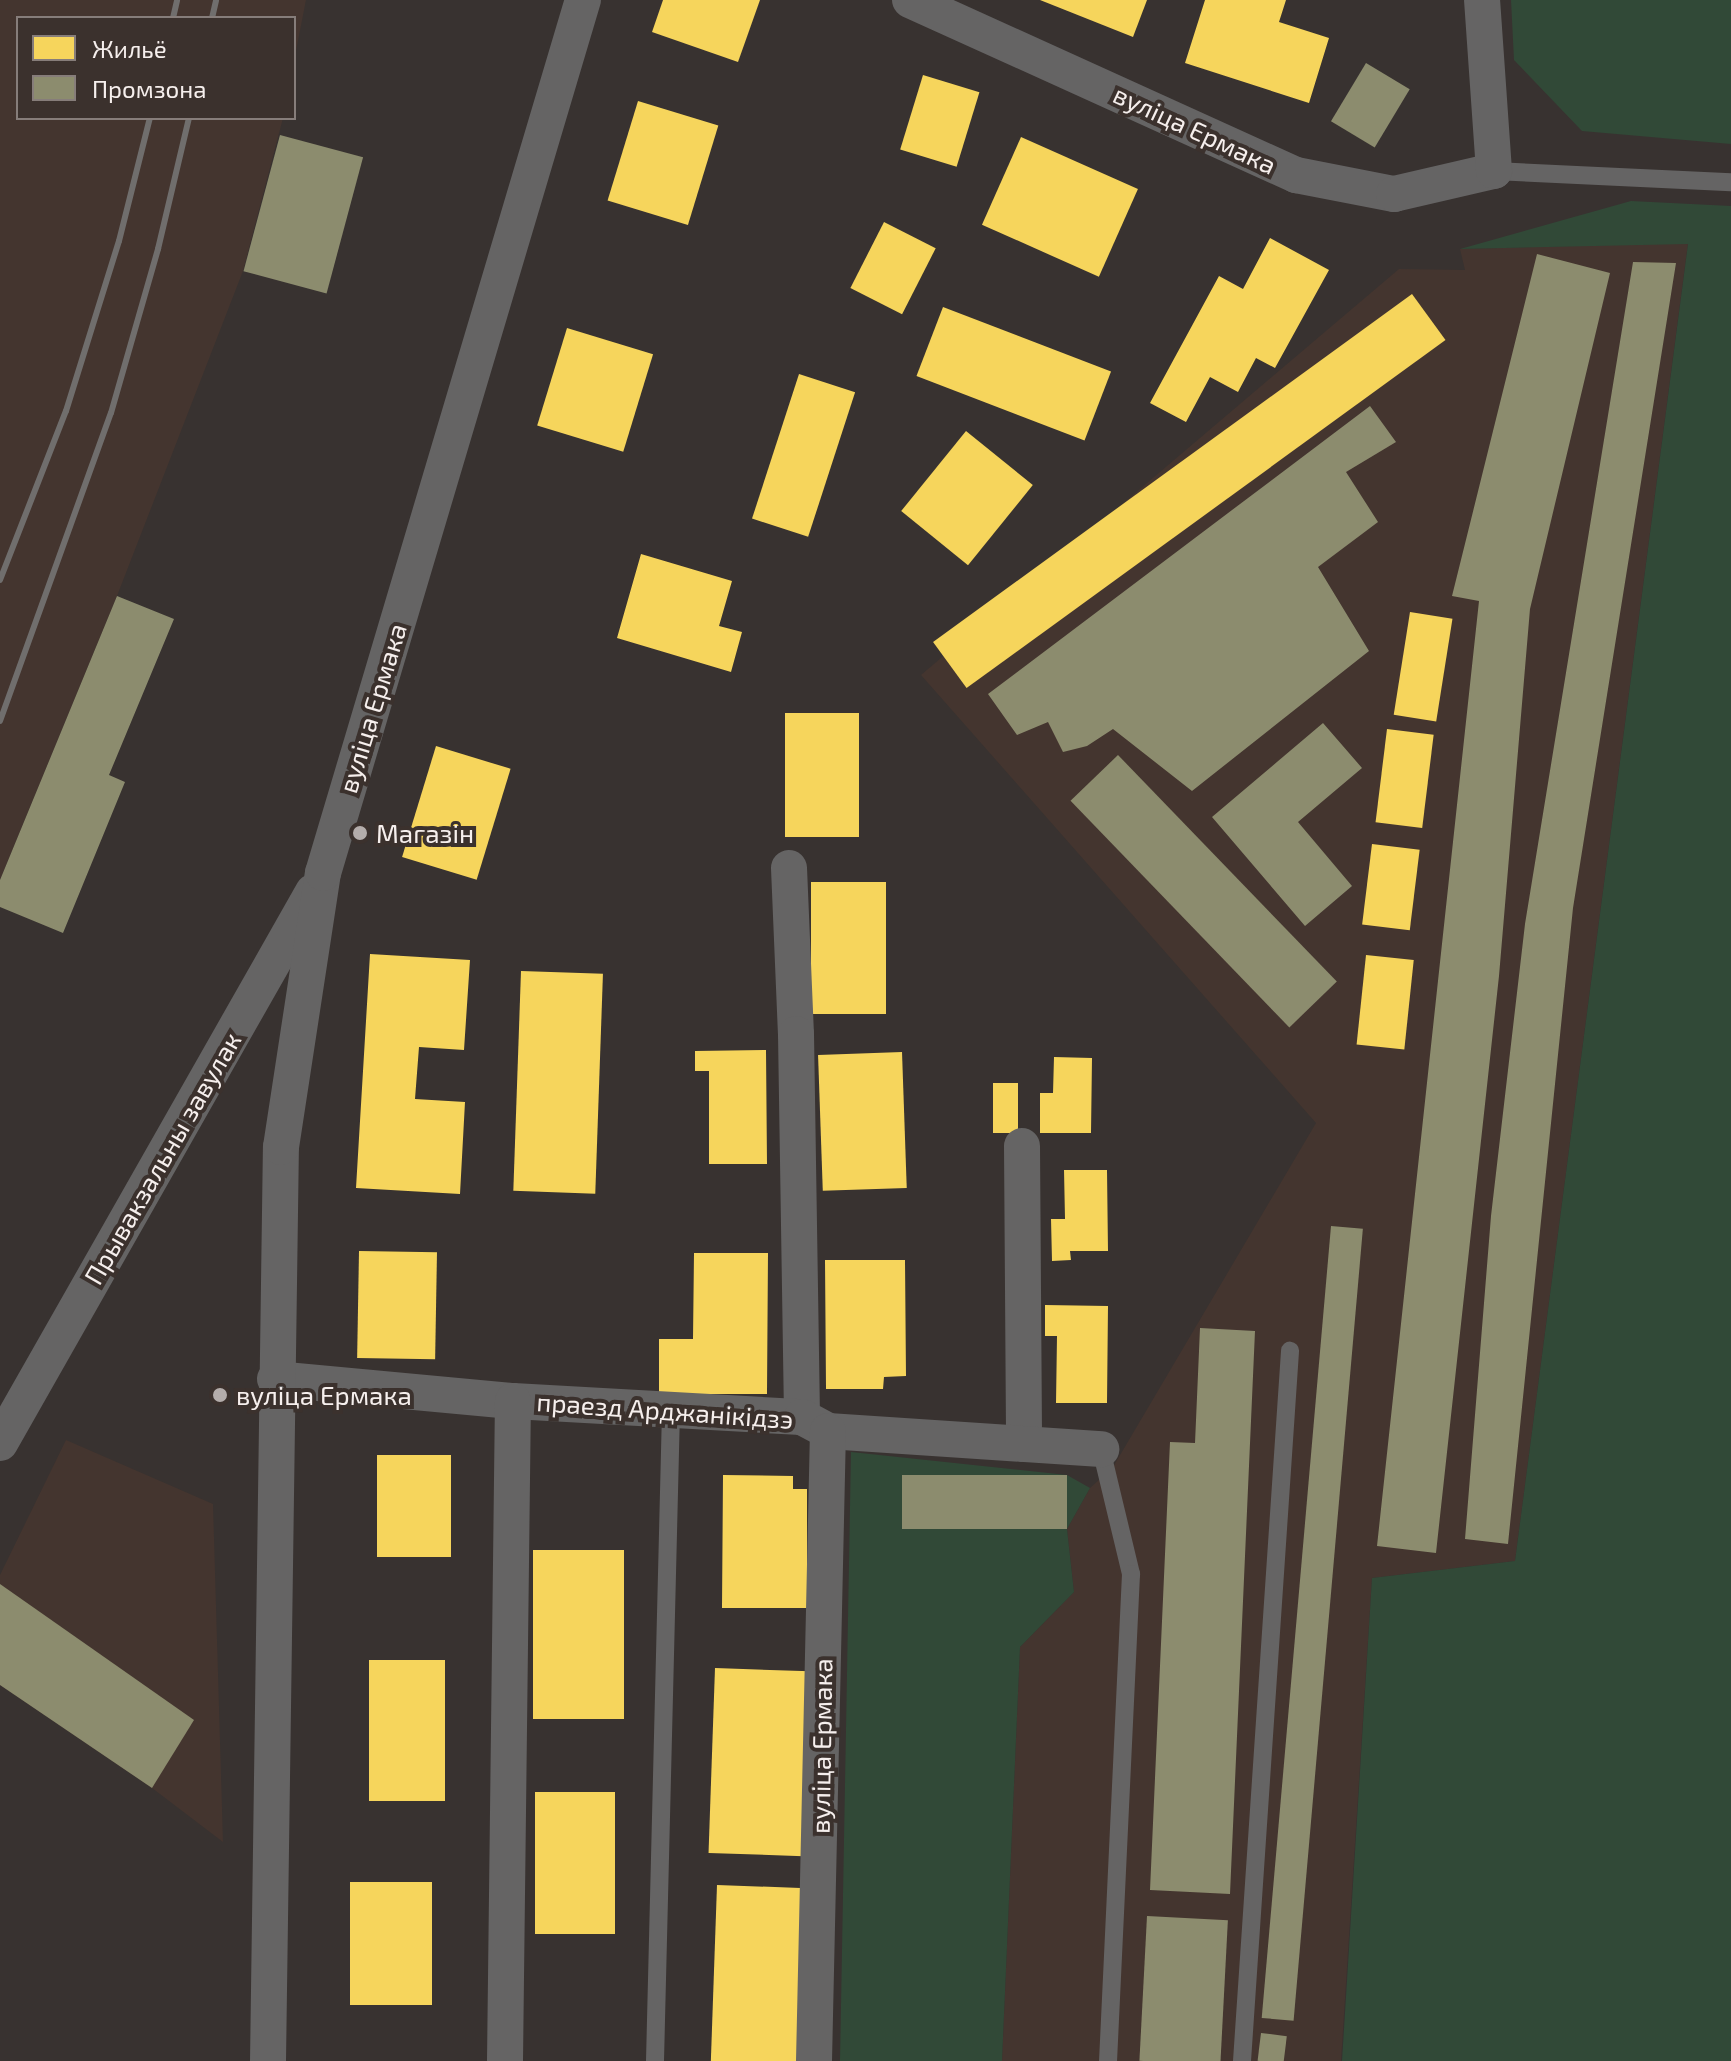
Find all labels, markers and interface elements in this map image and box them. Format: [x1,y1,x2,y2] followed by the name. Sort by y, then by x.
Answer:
[16,16,296,120] legend
[92,34,167,63] text: Жильё
[92,74,207,103] text: Промзона
[1109,78,1281,180] street label: вуліца Ермака
[331,619,413,797] street label: вуліца Ермака
[376,817,474,849] place label: Магазін
[351,824,369,842] marker: Магазін
[77,1026,247,1290] street label: Прывакзальны завулак
[236,1379,412,1411] place label: вуліца Ермака
[536,1385,794,1435] street label: праезд Арджанікідзэ
[211,1386,229,1404] marker: вуліца Ермака
[804,1658,838,1834] street label: вуліца Ермака

